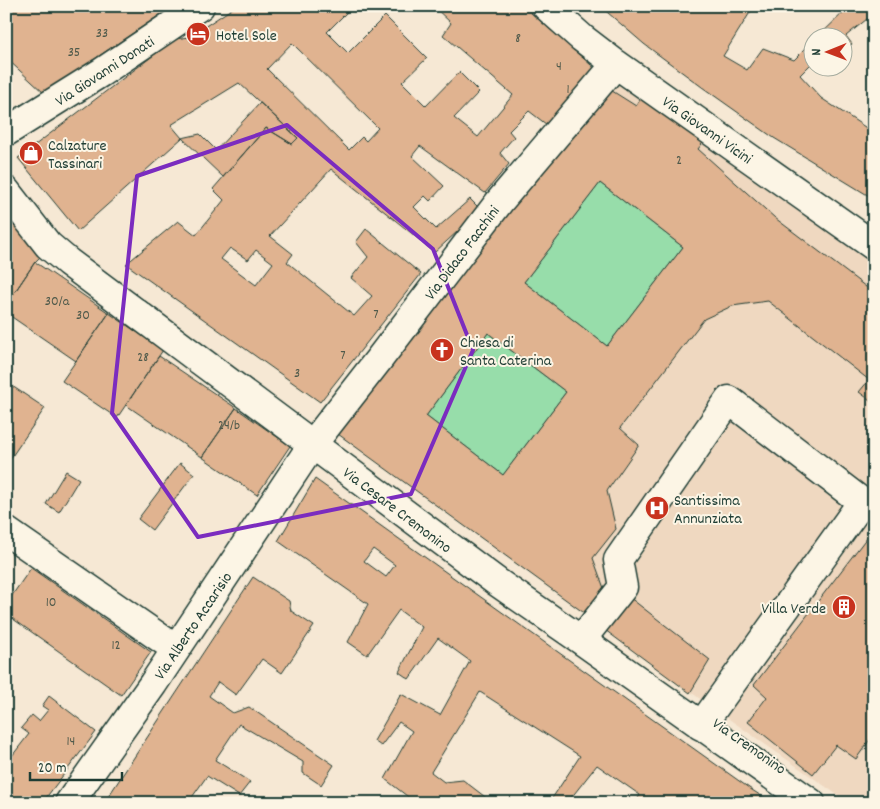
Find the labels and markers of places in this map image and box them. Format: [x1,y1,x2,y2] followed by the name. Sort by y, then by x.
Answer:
[185,21,211,47] hotel icon: Hotel Sole
[216,25,277,48] place label: Hotel Sole
[48,135,107,176] place label: Calzature Tassinari
[18,140,44,166] shop icon: Calzature Tassinari
[460,332,552,373] place label: Chiesa di Santa Caterina
[429,337,455,363] church icon: Chiesa di Santa Caterina
[674,490,742,531] place label: Santissima Annunziata
[644,495,670,521] hospital icon: Santissima Annunziata
[831,594,857,620] building icon: Villa Verde
[761,598,826,621] place label: Villa Verde

